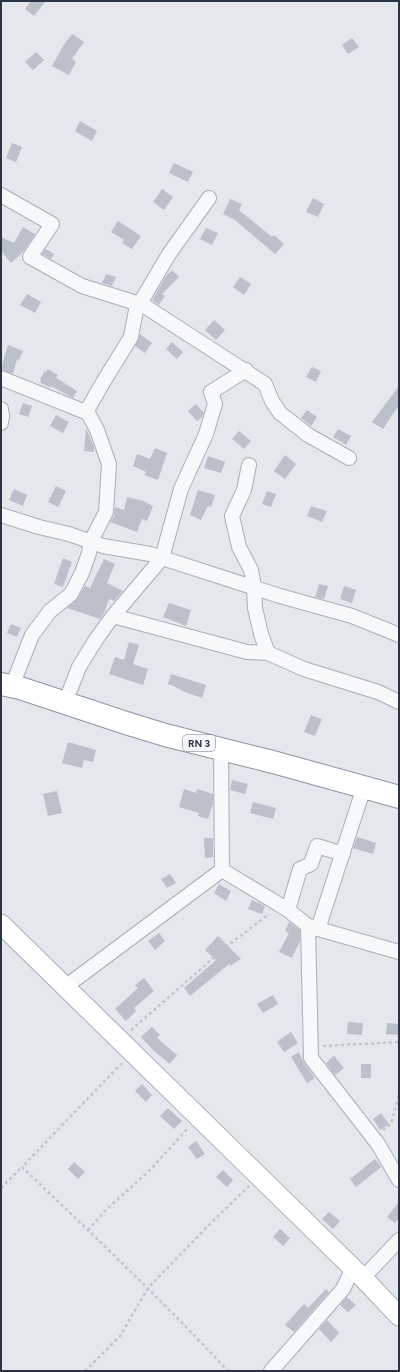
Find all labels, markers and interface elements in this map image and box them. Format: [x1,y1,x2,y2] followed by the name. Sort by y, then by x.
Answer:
[183,735,215,751] road number: RN 3

